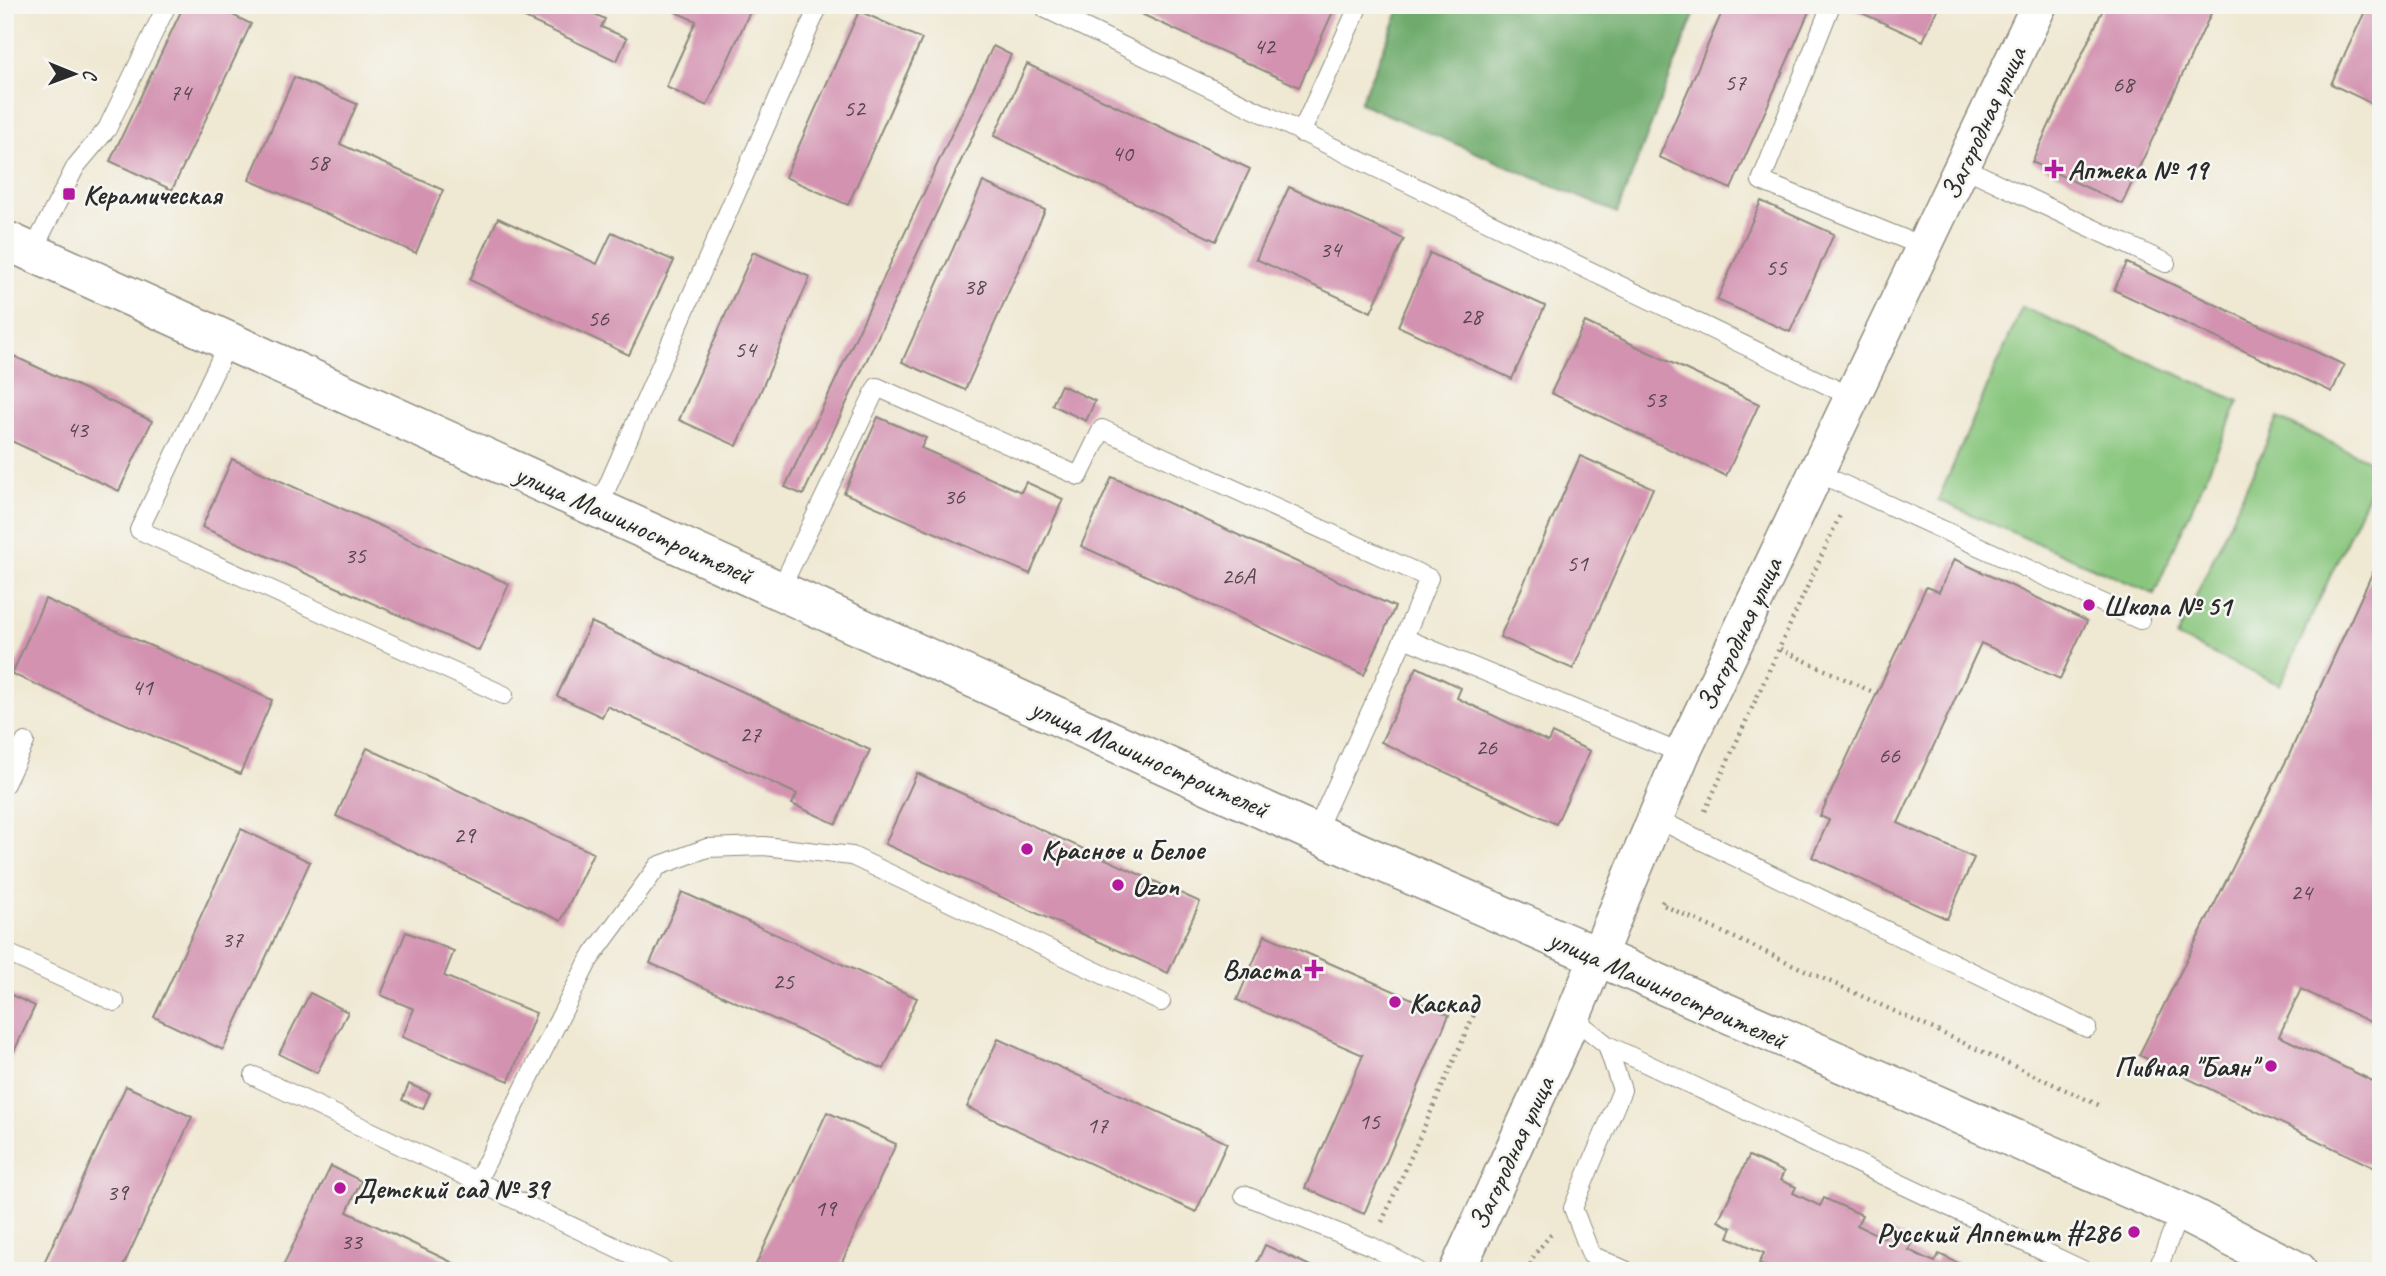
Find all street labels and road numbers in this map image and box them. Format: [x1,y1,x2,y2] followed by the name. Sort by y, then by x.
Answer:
[1932,39,2034,205] street label: Загородная улица
[508,455,759,593] street label: улица Машиностроителей
[1688,550,1790,716] street label: Загородная улица
[1024,689,1275,827] street label: улица Машиностроителей
[1542,920,1793,1058] street label: улица Машиностроителей
[1460,1069,1562,1235] street label: Загородная улица

